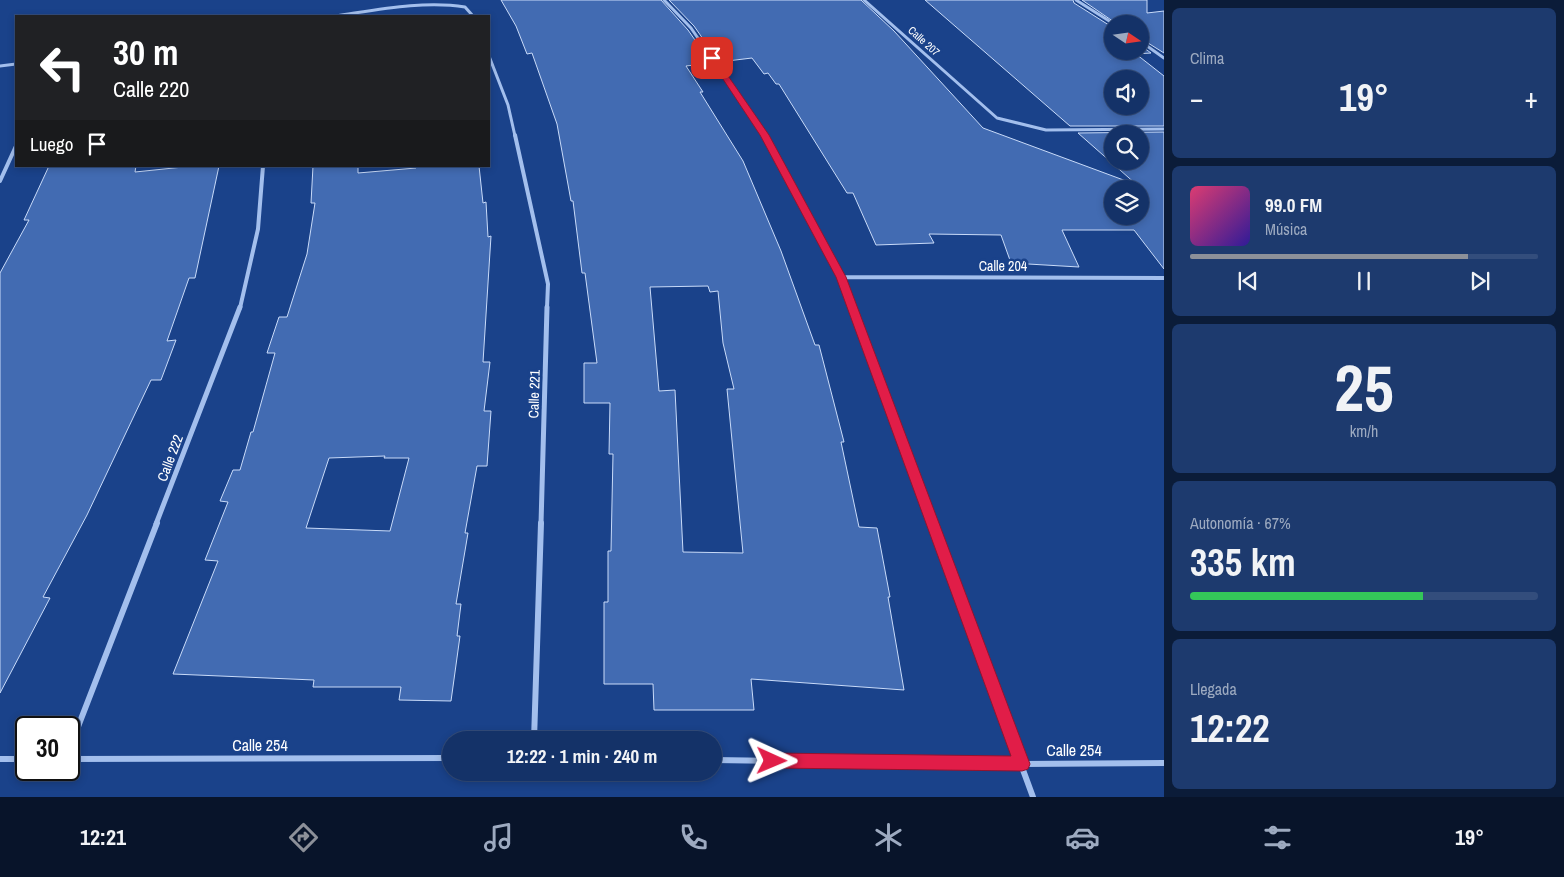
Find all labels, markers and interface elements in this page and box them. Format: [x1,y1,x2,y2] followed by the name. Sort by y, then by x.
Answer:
[1104,15,1149,60] north arrow
[1104,15,1149,225] map controls
[905,23,943,59] street label: Calle 207
[113,29,178,76] text: 30 m
[30,35,95,100] icon: left
[691,37,733,79] pin
[698,44,726,72] icon: arrive
[1190,47,1224,69] text: Clima
[1104,70,1149,115] button: sound
[1339,72,1389,123] text: 19°
[113,74,189,104] text: Calle 220
[1190,79,1203,117] text: −
[1525,79,1538,117] text: +
[1104,125,1149,170] button: search
[83,130,111,158] icon: arrive
[30,131,73,157] text: Luego
[1104,180,1149,225] button: layers
[1265,192,1322,218] text: 99.0 FM
[1265,218,1307,240] text: Música
[979,257,1028,275] street label: Calle 204
[1234,267,1262,295] icon: previous
[1350,267,1378,295] icon: pause
[1466,267,1494,295] icon: next
[1334,344,1394,431] text: 25
[524,369,544,419] street label: Calle 221
[1350,420,1378,442] text: km/h
[153,432,187,484] street label: Calle 222
[1190,512,1291,534] text: Autonomía · 67%
[1190,537,1296,588] text: 335 km
[1190,678,1237,700] text: Llegada
[1190,703,1270,754] text: 12:22
[15,716,80,781] speed limit sign: 30
[232,734,288,756] street label: Calle 254
[745,734,797,786] position arrow
[1046,739,1102,761] street label: Calle 254
[507,743,657,769] text: 12:22 · 1 min · 240 m
[286,820,321,855] icon: directions
[481,820,516,855] icon: music
[676,820,711,855] icon: phone
[871,820,906,855] icon: climate
[1065,820,1100,855] icon: car
[1260,820,1295,855] icon: filters
[80,822,126,852] text: 12:21
[1455,822,1484,852] text: 19°

